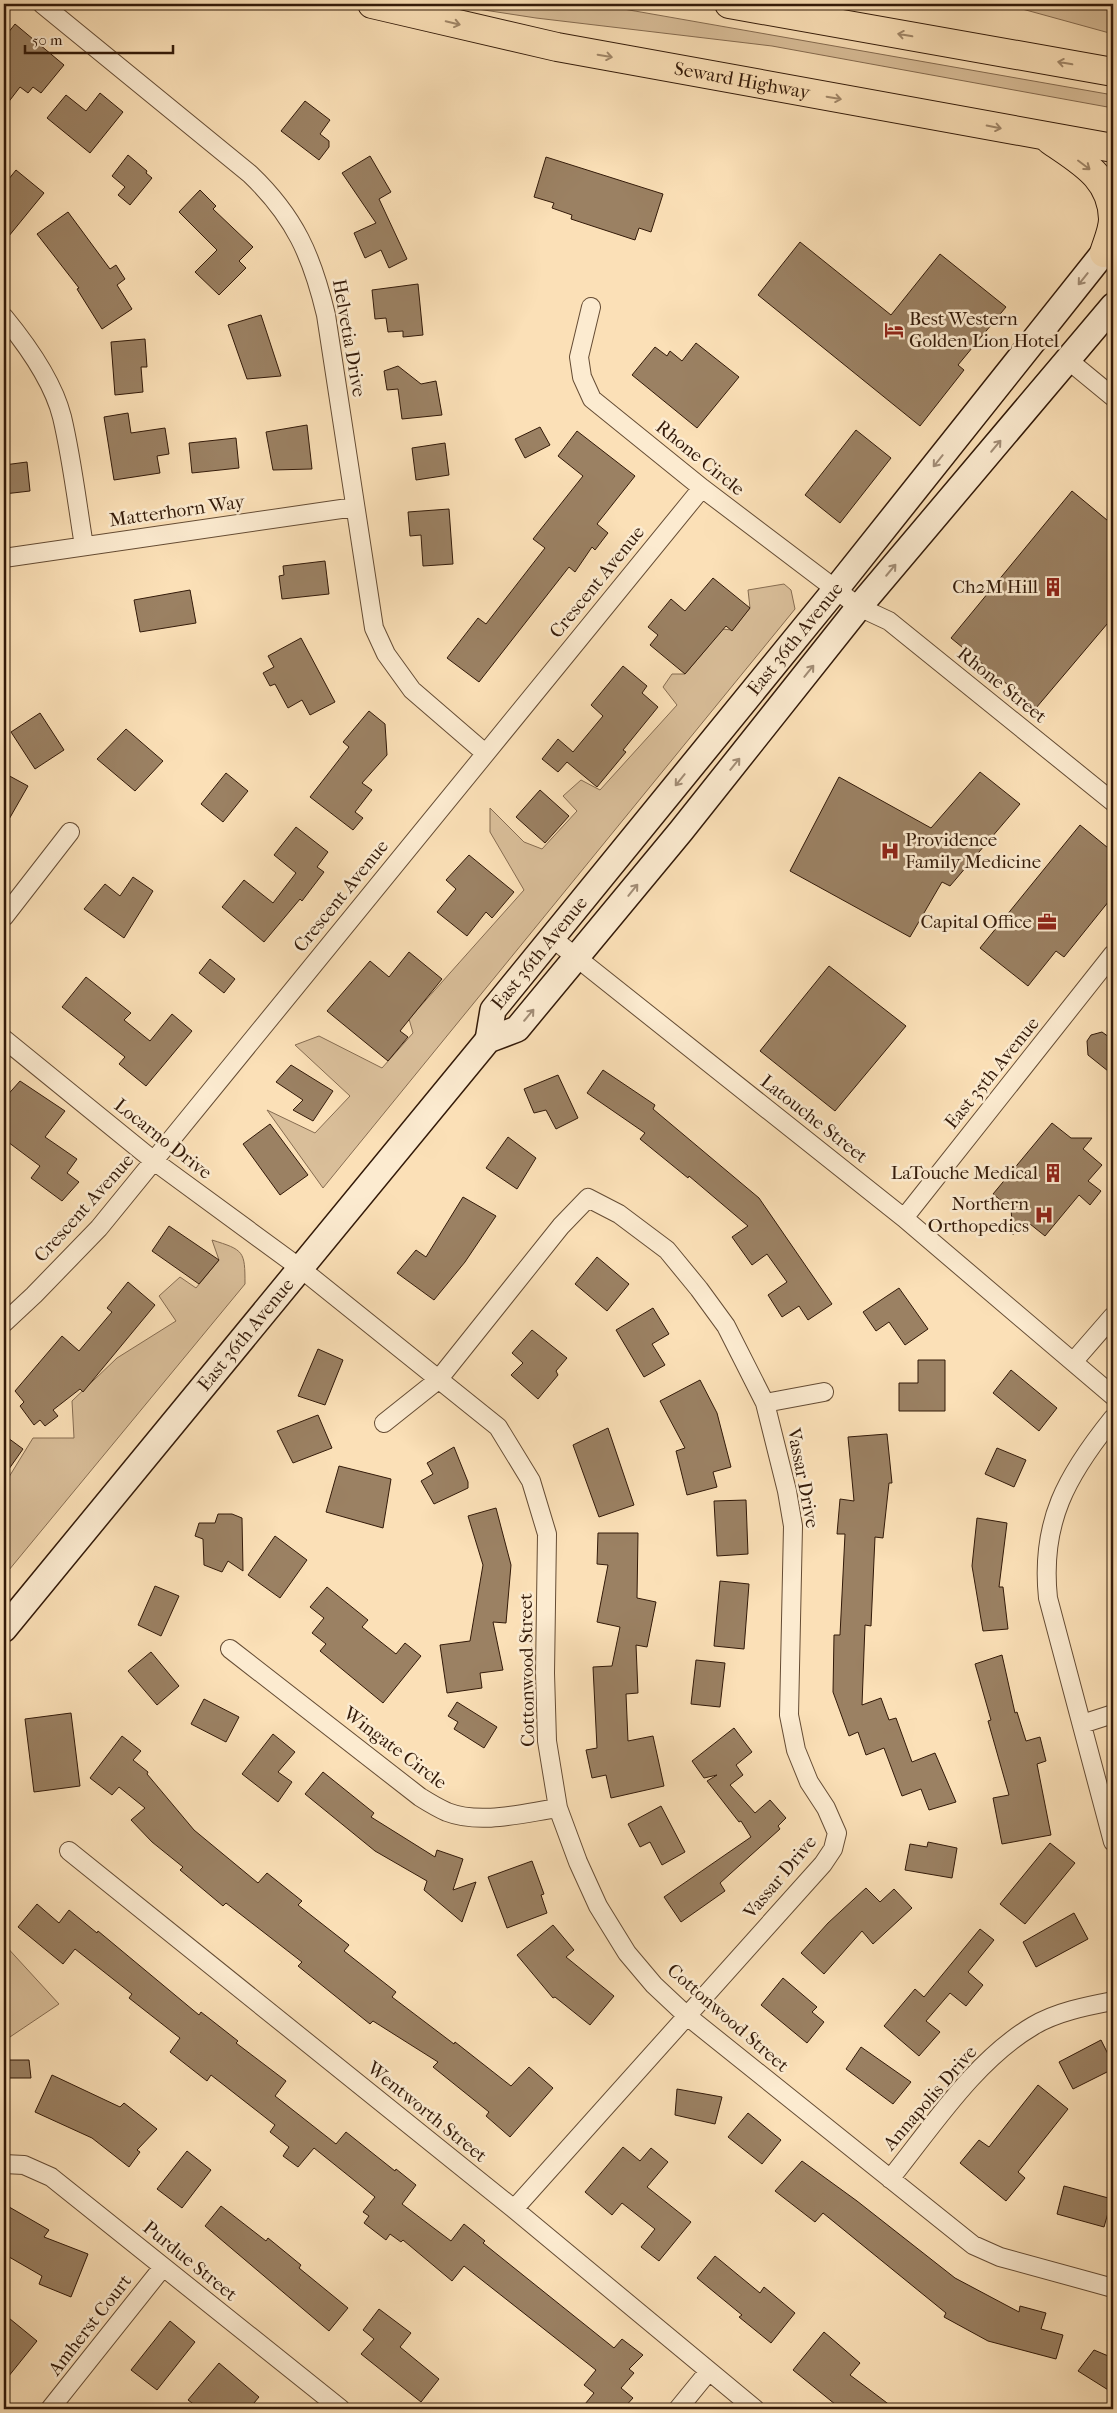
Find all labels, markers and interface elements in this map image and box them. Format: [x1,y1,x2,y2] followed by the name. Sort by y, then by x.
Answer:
[445,19,461,28] one-way arrow
[25,22,172,54] scale bar
[898,30,914,39] one-way arrow
[32,31,63,49] text: 50 m
[597,52,613,62] one-way arrow
[672,57,813,104] street label: Seward Highway
[1058,58,1074,68] one-way arrow
[826,93,842,103] one-way arrow
[986,122,1002,132] one-way arrow
[1077,159,1090,170] one-way arrow
[1078,273,1089,286] one-way arrow
[328,277,370,399] street label: Helvetia Drive
[909,308,1059,352] place label: Best Western Golden Lion Hotel
[883,319,905,341] hotel icon: Best Western Golden Lion Hotel
[651,416,749,500] street label: Rhone Circle
[990,440,1001,453] one-way arrow
[933,454,944,467] one-way arrow
[108,490,247,531] street label: Matterhorn Way
[545,521,649,643] street label: Crescent Avenue
[885,564,896,577] one-way arrow
[952,576,1038,598] place label: Ch2M Hill
[1042,576,1064,598] building icon: Ch2M Hill
[743,578,848,700] street label: East 36th Avenue
[953,642,1051,728] street label: Rhone Street
[803,665,814,678] one-way arrow
[729,758,740,771] one-way arrow
[675,774,686,787] one-way arrow
[905,829,1041,873] place label: Providence Family Medicine
[289,835,393,957] street label: Crescent Avenue
[879,840,901,862] hospital icon: Providence Family Medicine
[627,884,638,897] one-way arrow
[487,892,592,1014] street label: East 36th Avenue
[920,911,1032,933] place label: Capital Office
[1036,911,1058,933] office icon: Capital Office
[523,1009,535,1022] one-way arrow
[940,1013,1044,1133] street label: East 35th Avenue
[756,1070,872,1168] street label: Latouche Street
[110,1094,216,1184] street label: Locarno Drive
[30,1149,138,1267] street label: Crescent Avenue
[891,1162,1038,1184] place label: LaTouche Medical
[1042,1162,1064,1184] building icon: LaTouche Medical
[928,1193,1029,1237] place label: Northern Orthopedics
[1033,1204,1055,1226] hospital icon: Northern Orthopedics
[193,1274,299,1395] street label: East 36th Avenue
[782,1425,823,1530] street label: Vassar Drive
[515,1593,539,1747] street label: Cottonwood Street
[338,1701,451,1794] street label: Wingate Circle
[738,1831,821,1924] street label: Vassar Drive
[663,1959,793,2077] street label: Cottonwood Street
[878,2041,981,2156] street label: Annapolis Drive
[362,2056,491,2167] street label: Wentworth Street
[139,2216,242,2306] street label: Purdue Street
[43,2270,136,2381] street label: Amherst Court

